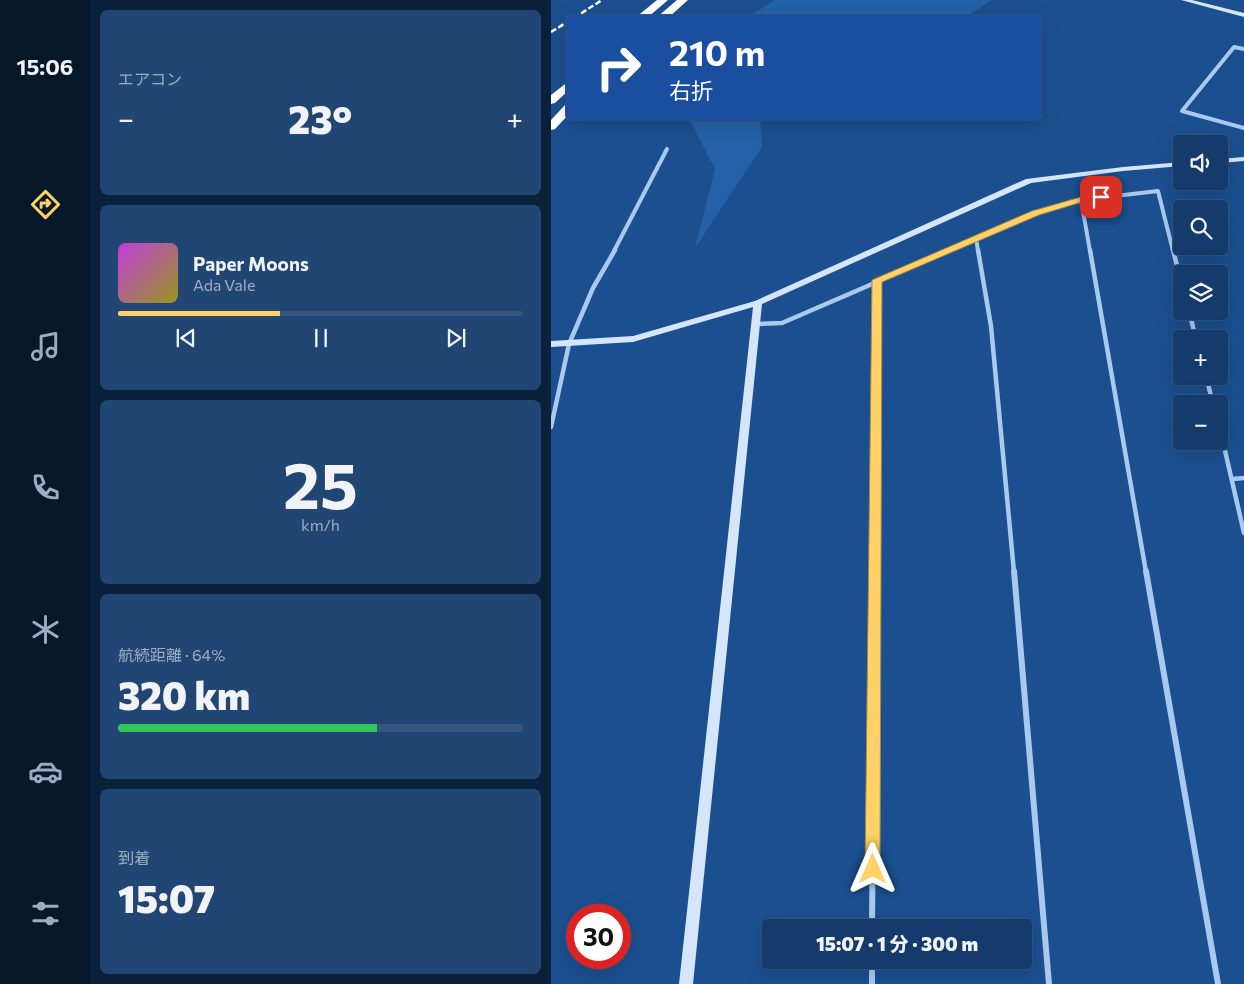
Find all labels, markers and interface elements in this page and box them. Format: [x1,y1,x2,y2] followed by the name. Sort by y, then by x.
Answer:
[669,30,765,73] text: 210 m
[586,35,651,100] icon: right
[17,53,73,80] text: 15:06
[118,69,182,88] text: エアコン
[669,77,713,104] text: 右折
[288,95,352,142] text: 23°
[118,101,134,135] text: −
[507,101,523,135] text: +
[1173,135,1228,450] map controls
[1173,135,1228,190] button: sound
[1080,176,1122,218] pin
[1087,183,1115,211] icon: arrive
[28,187,63,222] icon: directions
[1173,200,1228,255] button: search
[193,252,309,275] text: Paper Moons
[1173,265,1228,320] button: layers
[193,275,255,294] text: Ada Vale
[172,324,200,352] icon: previous
[307,324,335,352] icon: pause
[442,324,470,352] icon: next
[28,329,63,364] icon: music
[1173,330,1228,385] button: +
[1173,395,1228,450] button: −
[283,443,358,522] text: 25
[28,470,63,505] icon: phone
[301,515,340,534] text: km/h
[28,612,63,647] icon: climate
[118,645,225,664] text: 航続距離 · 64%
[118,671,250,718] text: 320 km
[28,754,63,789] icon: car
[846,842,898,894] position arrow
[118,848,150,867] text: 到着
[118,874,215,921] text: 15:07
[28,896,63,931] icon: filters
[566,904,631,969] speed limit sign: 30
[816,932,978,955] text: 15:07 · 1 分 · 300 m

